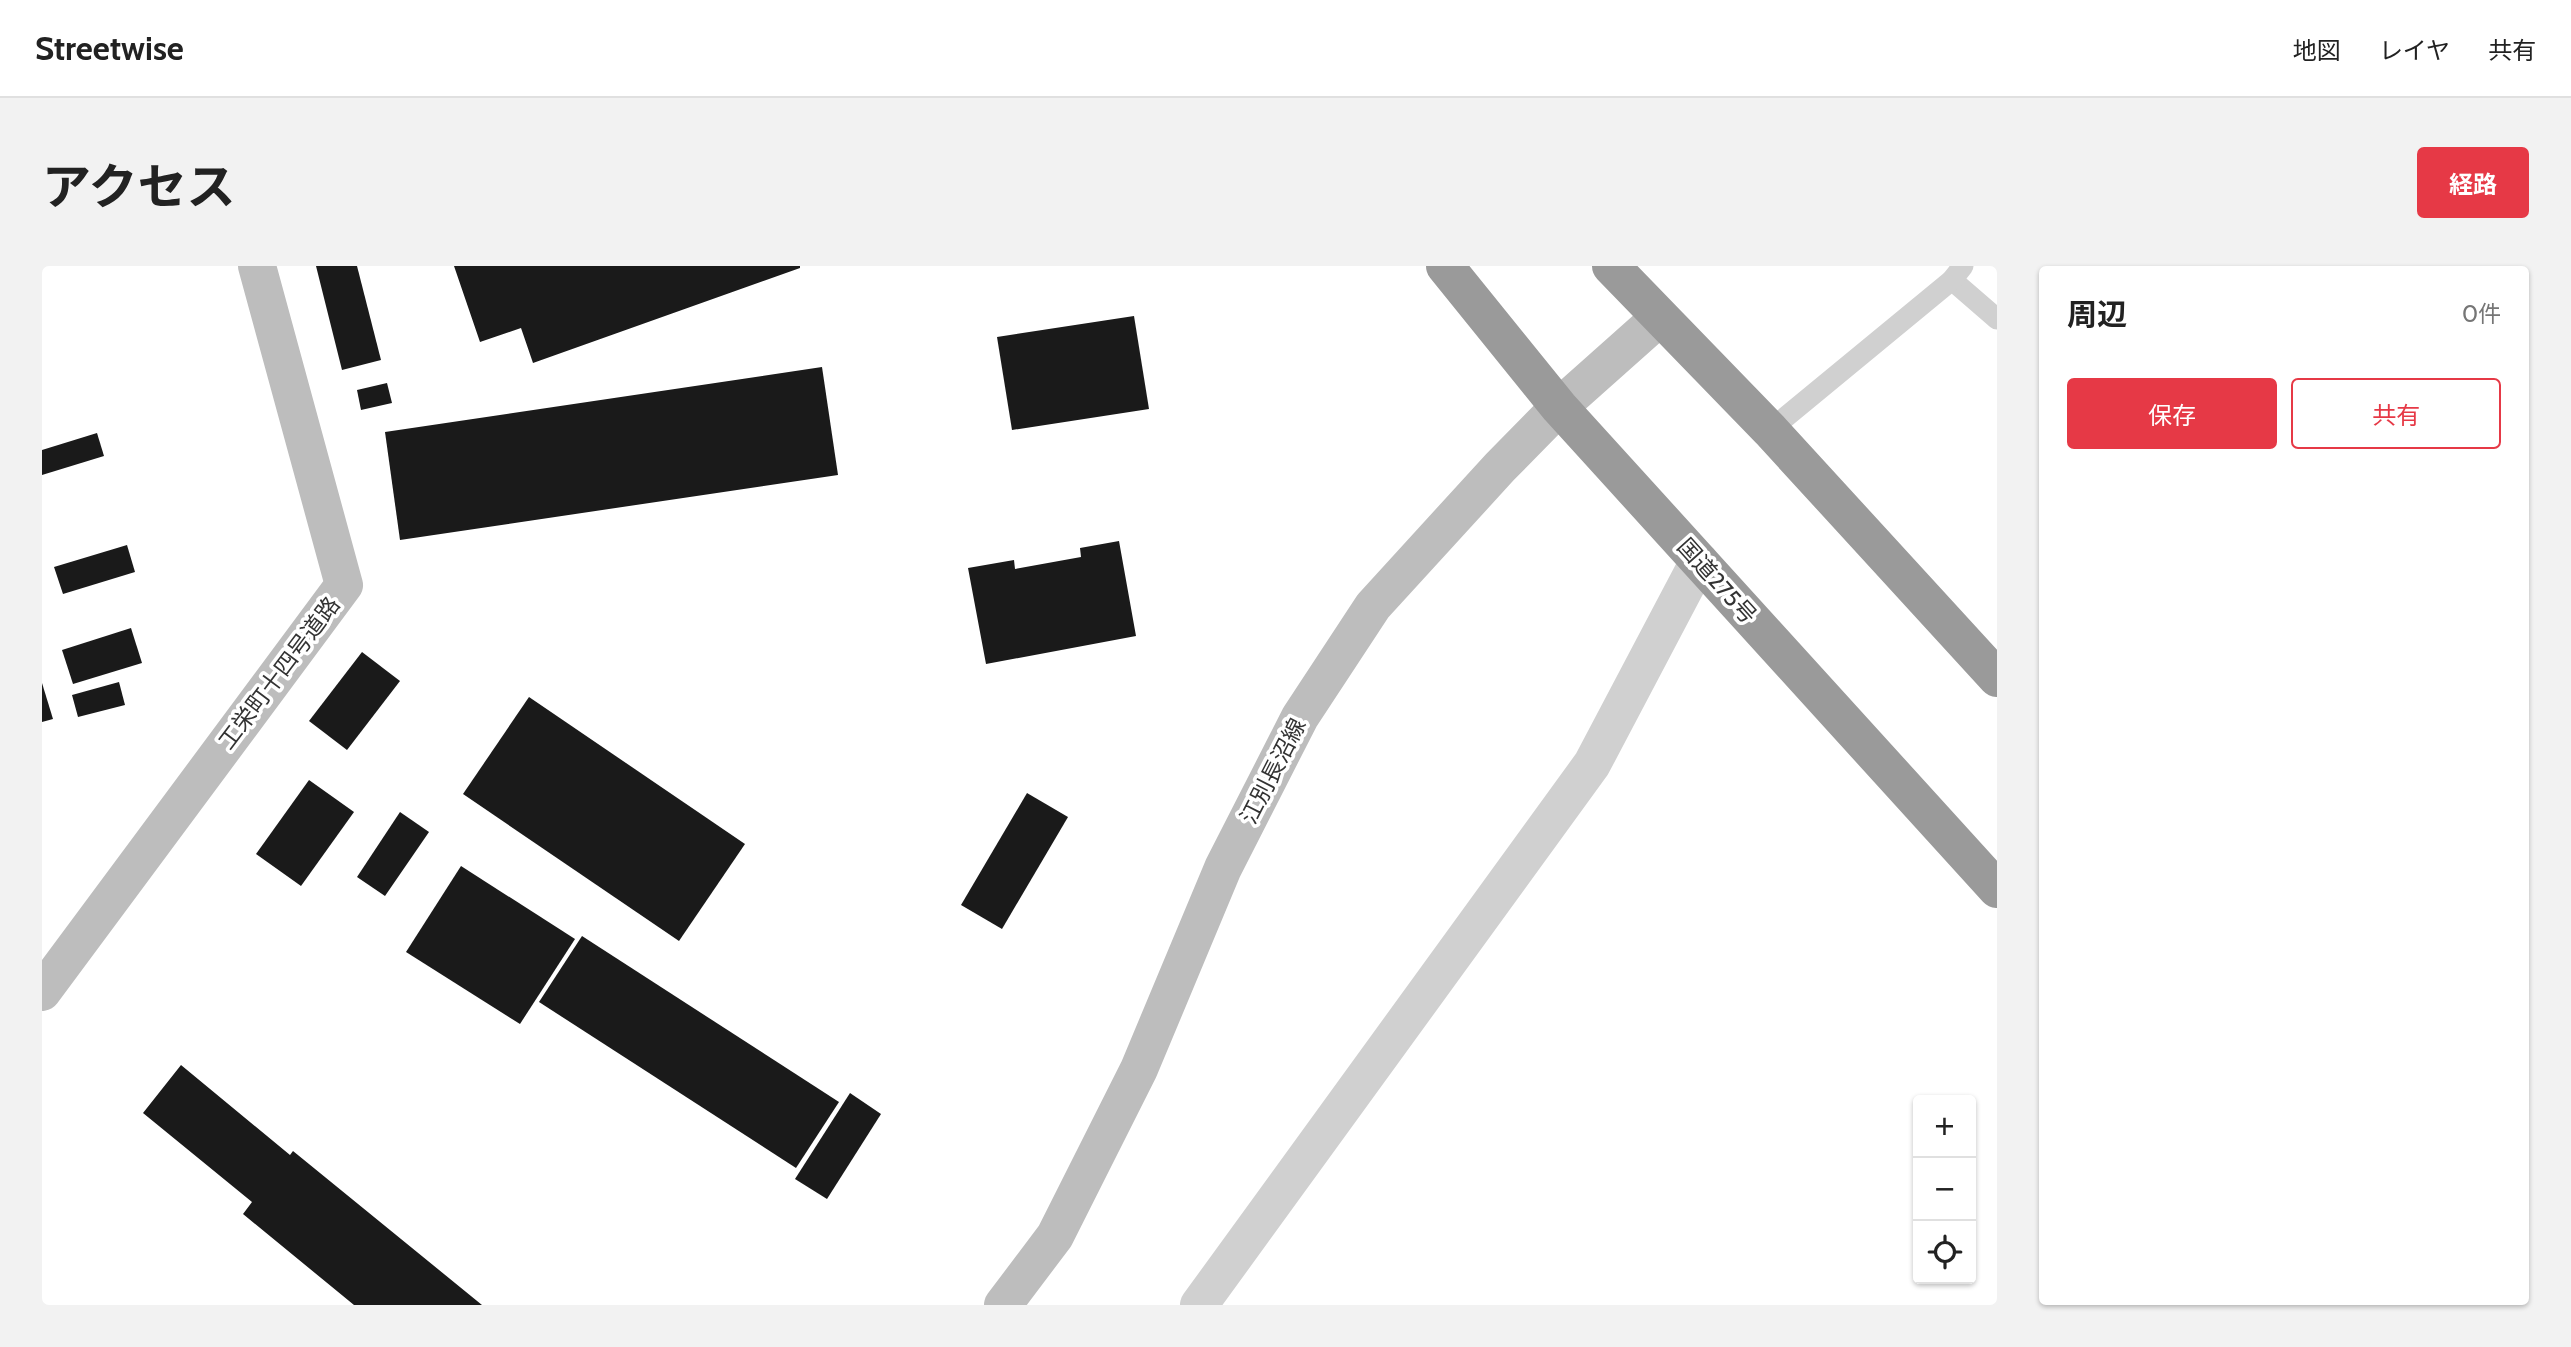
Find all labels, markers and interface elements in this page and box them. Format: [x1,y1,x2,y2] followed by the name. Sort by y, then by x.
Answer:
[35,28,184,68] text: Streetwise
[2293,36,2341,65] text: 地図
[2379,36,2450,65] text: レイヤ
[2488,36,2536,65] text: 共有
[2417,147,2529,218] button: 経路
[42,157,236,216] text: アクセス
[2067,296,2127,333] text: 周辺
[2462,300,2501,328] text: 0件
[2067,378,2277,449] button: 保存
[2291,378,2501,449] button: 共有
[1671,533,1763,629] street label: 国道275号
[212,591,346,755] street label: 工栄町十四号道路
[1234,713,1312,829] street label: 江別長沼線
[1913,1095,1976,1284] map controls
[1913,1095,1976,1158] button: +
[1913,1158,1976,1221] button: −
[1913,1221,1976,1284] button: locate

